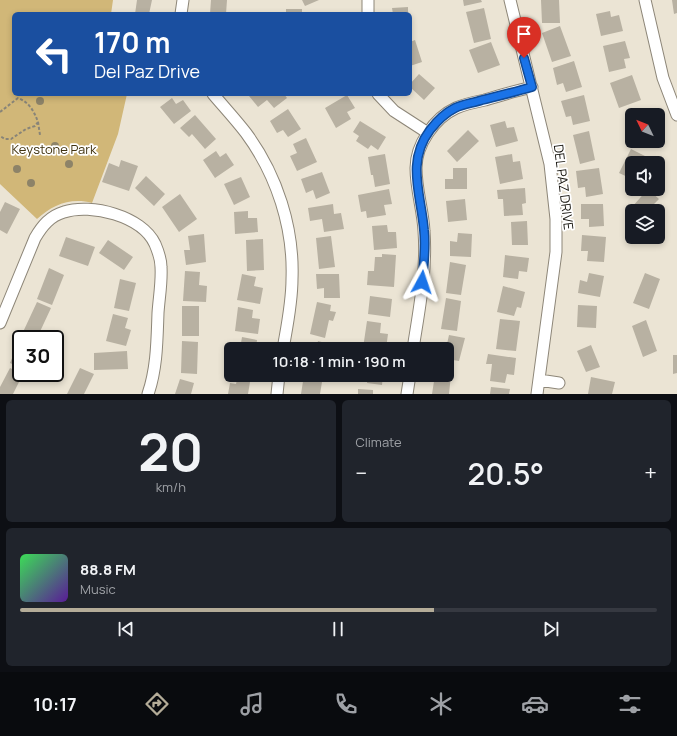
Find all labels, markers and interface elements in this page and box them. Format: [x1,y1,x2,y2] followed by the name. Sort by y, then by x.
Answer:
[507,17,541,58] pin
[94,23,170,61] text: 170 m
[513,23,535,45] icon: arrive
[28,28,80,80] icon: left
[94,59,200,83] text: Del Paz Drive
[625,108,665,148] north arrow
[625,108,665,244] map controls
[12,140,97,158] park label: Keystone Park
[550,143,578,231] street label: DEL PAZ DRIVE
[625,156,665,196] button: sound
[625,204,665,244] button: layers
[401,261,443,303] position arrow
[12,330,64,382] speed limit sign: 30
[272,351,406,372] text: 10:18 · 1 min · 190 m
[138,416,203,487] text: 20
[356,433,402,451] text: Climate
[468,453,544,494] text: 20.5°
[356,458,367,488] text: −
[644,458,657,488] text: +
[156,478,186,496] text: km/h
[80,559,136,580] text: 88.8 FM
[80,580,116,598] text: Music
[115,618,137,640] icon: previous
[327,618,349,640] icon: pause
[540,618,562,640] icon: next
[143,690,171,718] icon: directions
[238,690,266,718] icon: music
[332,690,360,718] icon: phone
[427,690,455,718] icon: climate
[521,690,549,718] icon: car
[616,690,644,718] icon: filters
[33,692,77,716] text: 10:17

